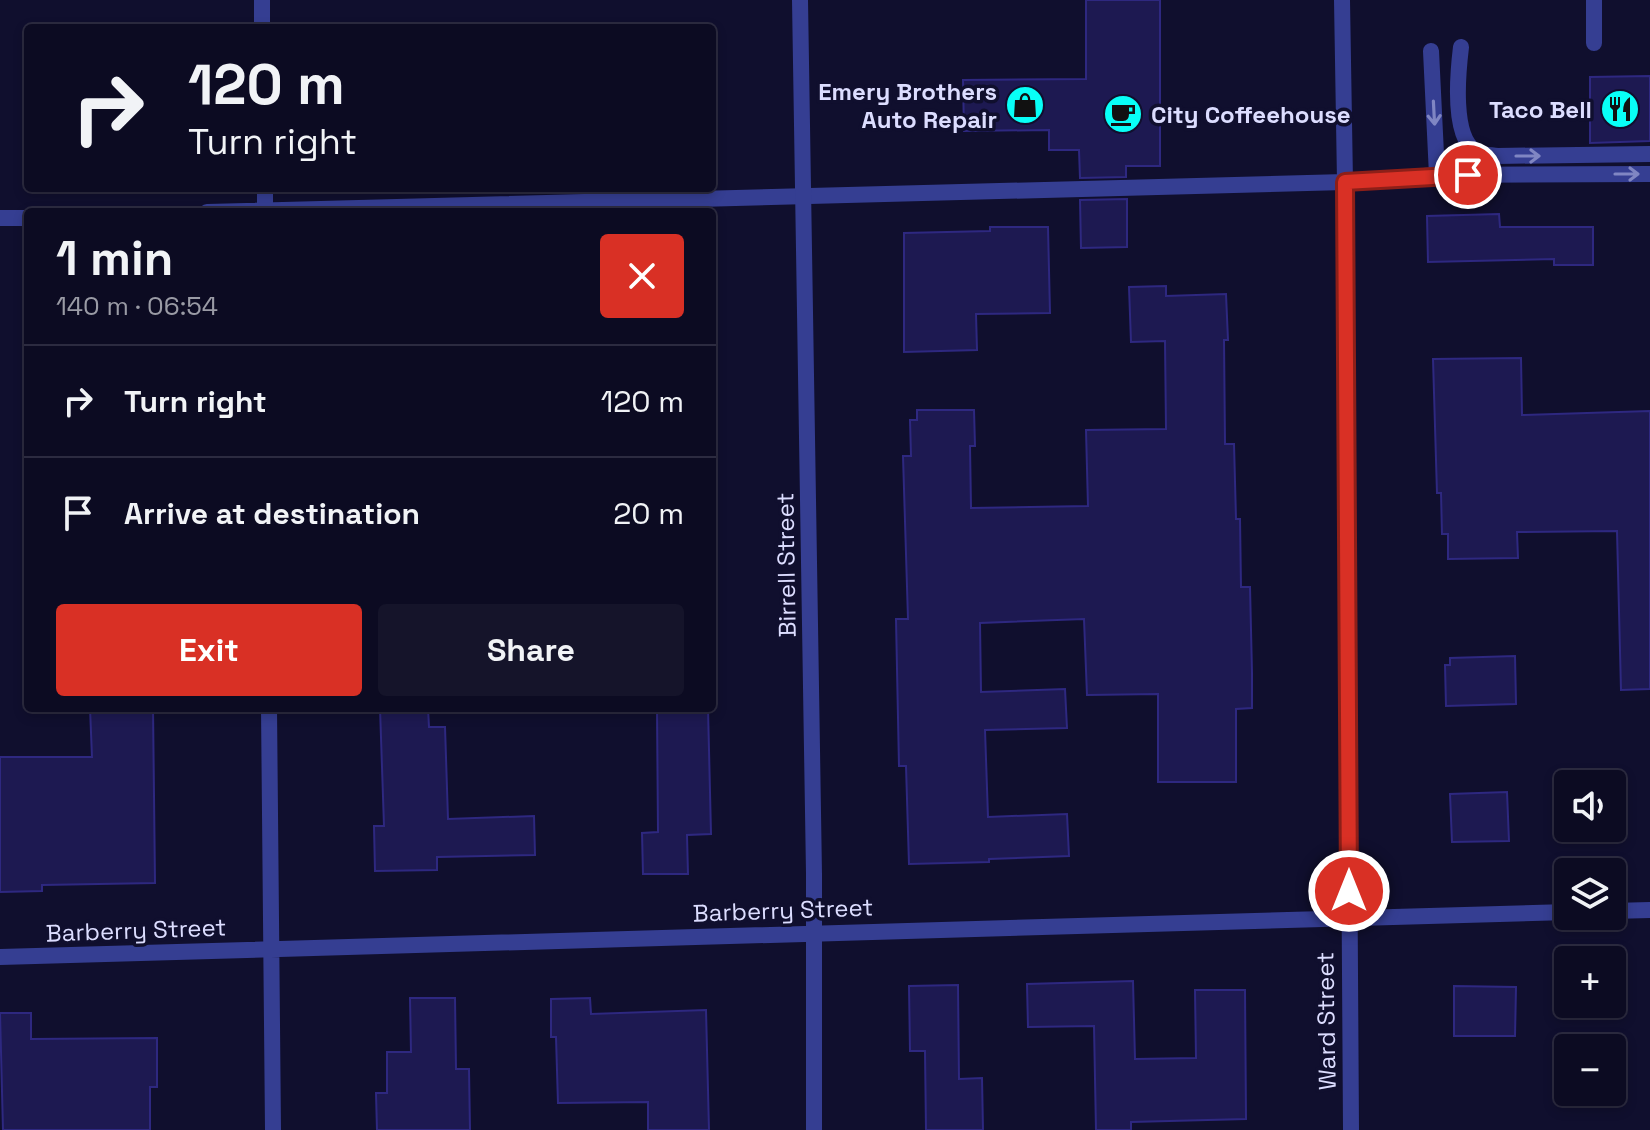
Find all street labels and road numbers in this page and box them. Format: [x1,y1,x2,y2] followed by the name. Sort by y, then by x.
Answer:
[769,492,803,638] street label: Birrell Street
[692,891,874,929] street label: Barberry Street
[45,911,227,949] street label: Barberry Street
[1309,952,1343,1090] street label: Ward Street

